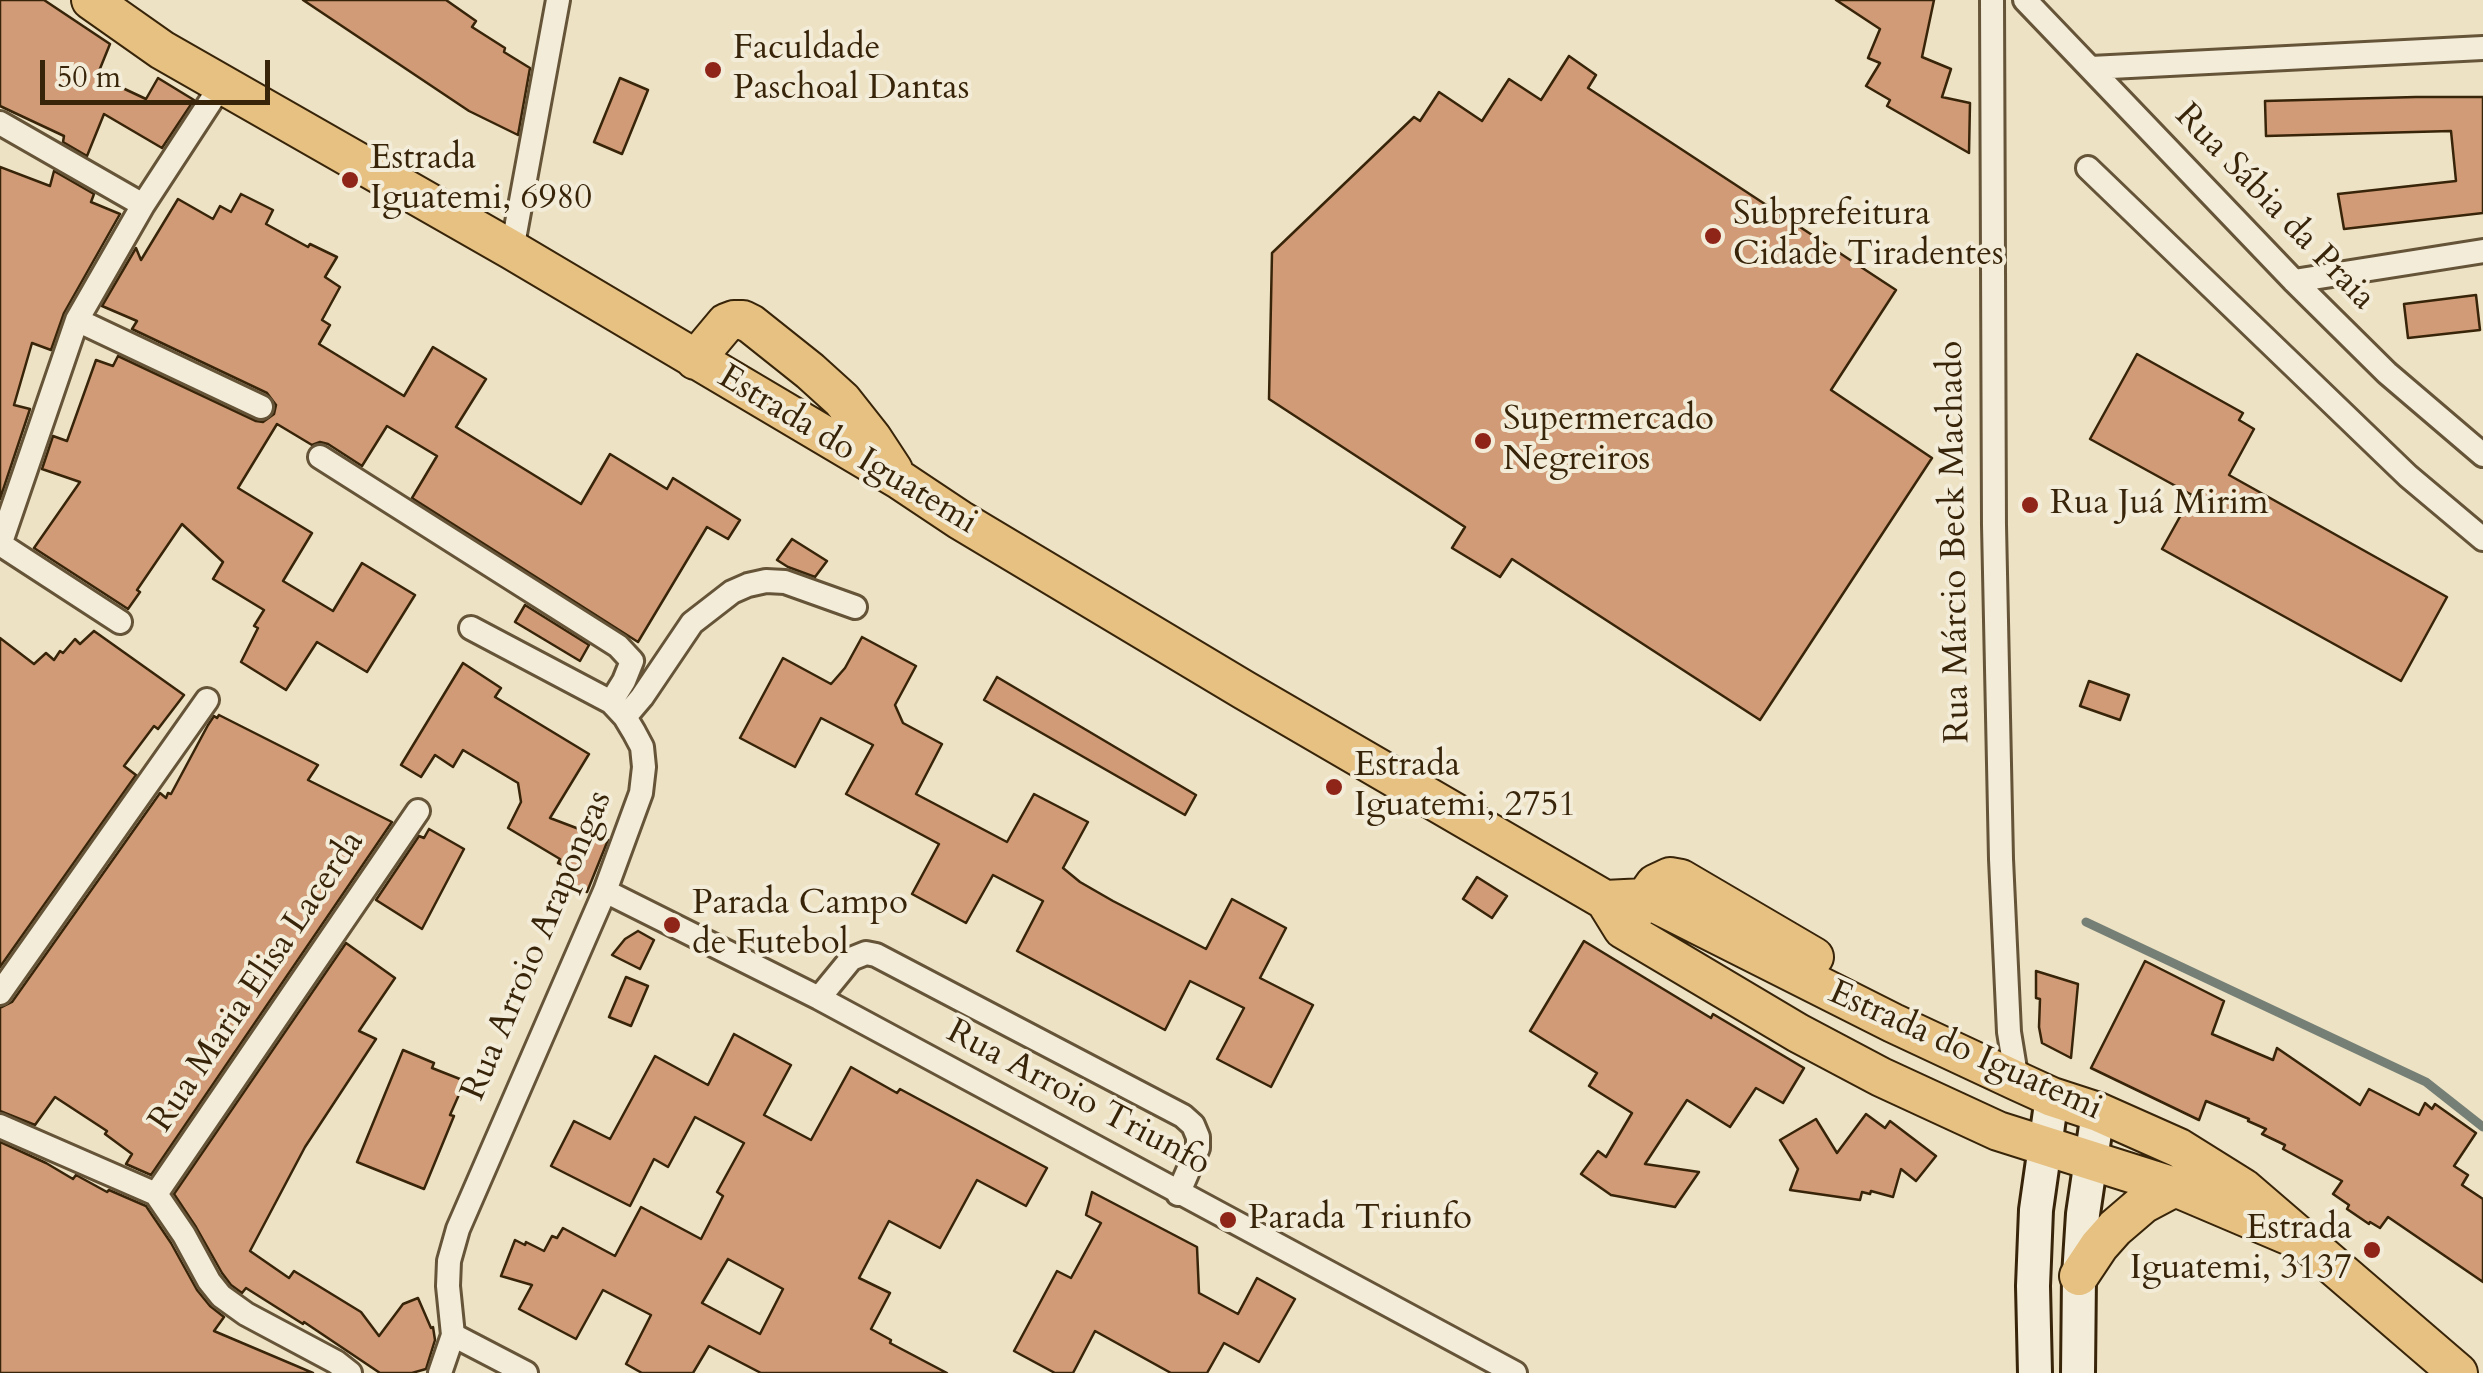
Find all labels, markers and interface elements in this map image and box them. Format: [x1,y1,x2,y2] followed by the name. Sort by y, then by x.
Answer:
[733,29,969,111] place label: Faculdade Paschoal Dantas
[45,40,275,102] scale bar
[57,57,121,98] text: 50 m
[702,59,724,81] marker: Faculdade Paschoal Dantas
[2165,96,2383,320] street label: Rua Sábia da Praia
[370,139,592,221] place label: Estrada Iguatemi, 6980
[339,169,361,191] marker: Estrada Iguatemi, 6980
[1733,195,2004,277] place label: Subprefeitura Cidade Tiradentes
[1702,225,1724,247] marker: Subprefeitura Cidade Tiradentes
[1931,340,1981,744] street label: Rua Márcio Beck Machado
[710,357,984,545] street label: Estrada do Iguatemi
[1503,400,1714,482] place label: Supermercado Negreiros
[1472,430,1494,452] marker: Supermercado Negreiros
[2050,484,2269,526] place label: Rua Juá Mirim
[2019,494,2041,516] marker: Rua Juá Mirim
[1354,746,1576,828] place label: Estrada Iguatemi, 2751
[1323,776,1345,798] marker: Estrada Iguatemi, 2751
[454,785,622,1107] street label: Rua Arroio Arapongas
[141,823,375,1141] street label: Rua Maria Elisa Lacerda
[692,884,908,966] place label: Parada Campo de Futebol
[661,914,683,936] marker: Parada Campo de Futebol
[1822,973,2108,1131] street label: Estrada do Iguatemi
[939,1012,1217,1186] street label: Rua Arroio Triunfo
[1248,1199,1472,1241] place label: Parada Triunfo
[1217,1209,1239,1231] marker: Parada Triunfo
[2130,1209,2352,1291] place label: Estrada Iguatemi, 3137
[2361,1239,2383,1261] marker: Estrada Iguatemi, 3137

